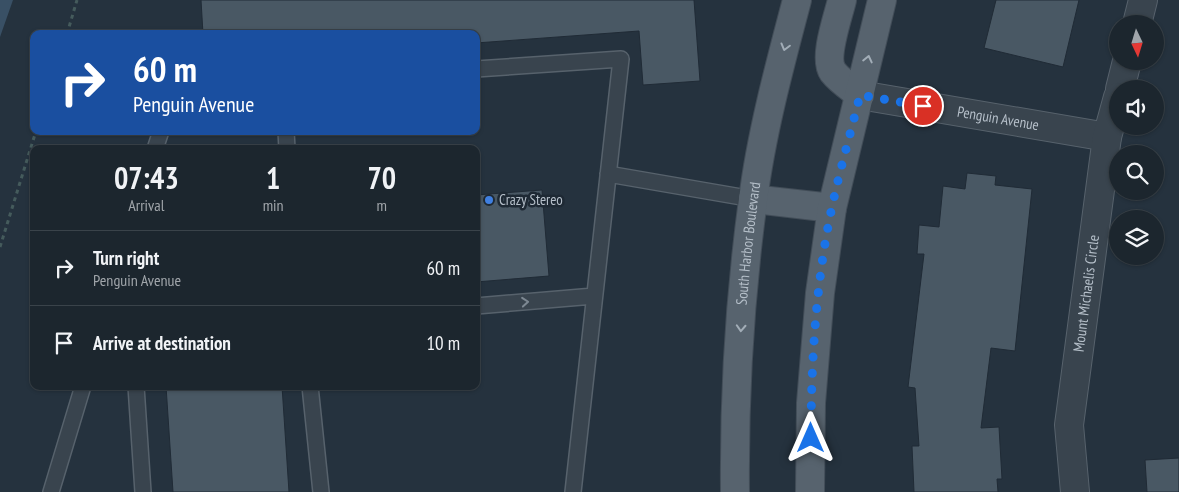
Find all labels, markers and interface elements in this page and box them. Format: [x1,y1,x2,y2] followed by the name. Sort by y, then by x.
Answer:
[1109,15,1164,70] north arrow
[1109,15,1164,265] map controls
[780,42,790,51] one-way arrow
[133,46,197,92] text: 60 m
[50,50,115,115] icon: right
[862,54,873,63] one-way arrow
[1109,80,1164,135] button: sound
[902,85,944,127] pin
[133,90,254,118] text: Penguin Avenue
[909,92,937,120] icon: arrive
[956,102,1040,134] street label: Penguin Avenue
[1109,145,1164,200] button: search
[114,158,179,197] text: 07:43
[266,158,280,197] text: 1
[367,158,396,197] text: 70
[732,181,764,306] street label: South Harbor Boulevard
[499,190,563,209] place label: Crazy Stereo
[483,194,495,206] marker: Crazy Stereo
[128,195,164,215] text: Arrival
[263,195,284,215] text: min
[377,195,387,215] text: m
[1109,210,1164,265] button: layers
[1069,234,1103,353] street label: Mount Michaelis Circle
[93,246,159,270] text: Turn right
[50,254,78,282] icon: right
[427,256,460,280] text: 60 m
[93,270,181,290] text: Penguin Avenue
[521,297,529,308] one-way arrow
[736,324,747,332] one-way arrow
[50,329,78,357] icon: arrive
[93,331,231,355] text: Arrive at destination
[427,331,460,355] text: 10 m
[784,411,836,463] position arrow

